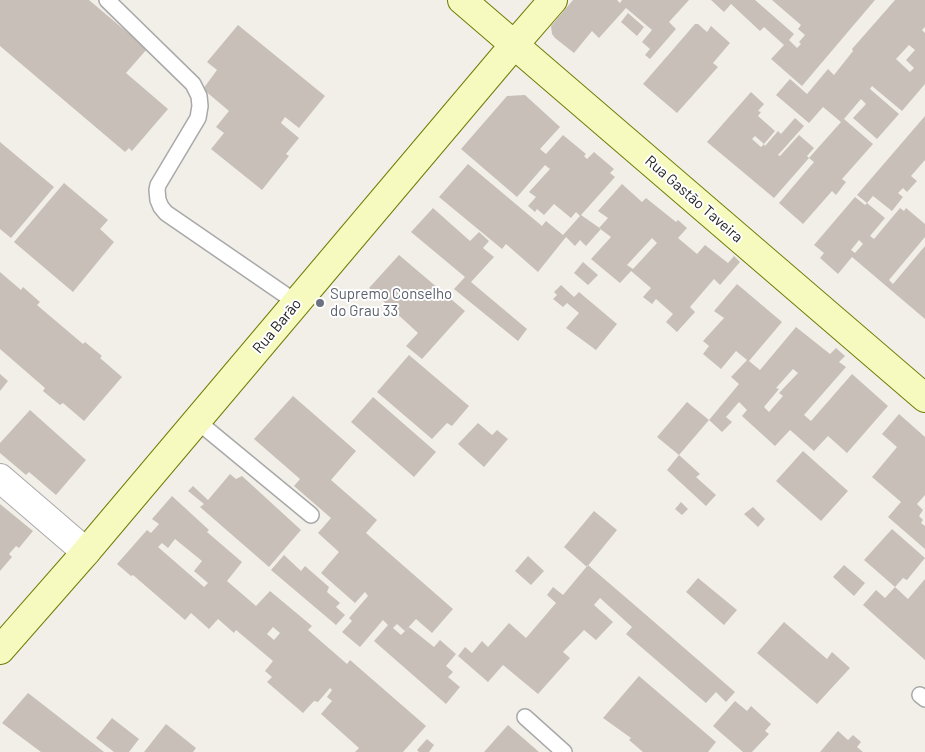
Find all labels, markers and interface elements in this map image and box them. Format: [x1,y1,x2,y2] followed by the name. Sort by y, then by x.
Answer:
[641,152,747,246] street label: Rua Gastão Taveira
[330,285,452,320] place label: Supremo Conselho do Grau 33
[249,295,305,357] street label: Rua Barão
[314,297,326,309] marker: Supremo Conselho do Grau 33

